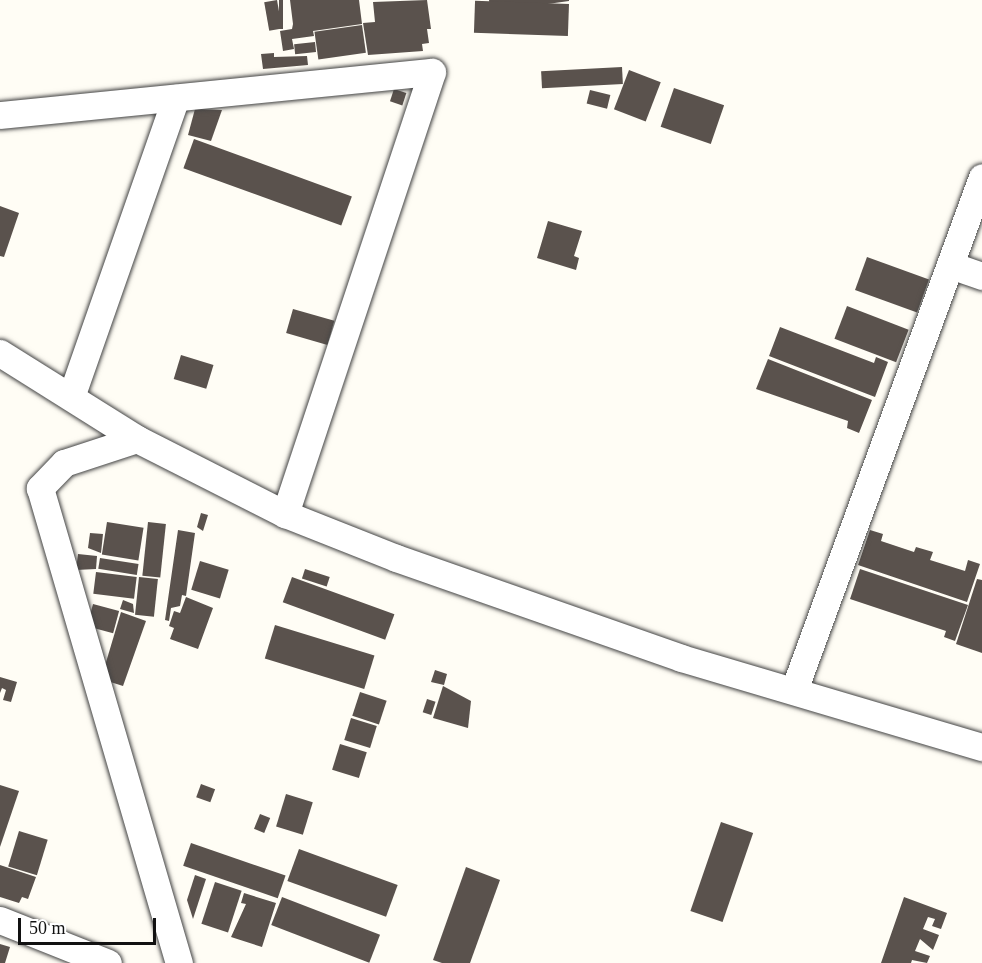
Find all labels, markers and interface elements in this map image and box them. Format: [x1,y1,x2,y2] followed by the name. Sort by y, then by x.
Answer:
[21,906,159,944] scale bar
[29,918,66,938] text: 50 m

